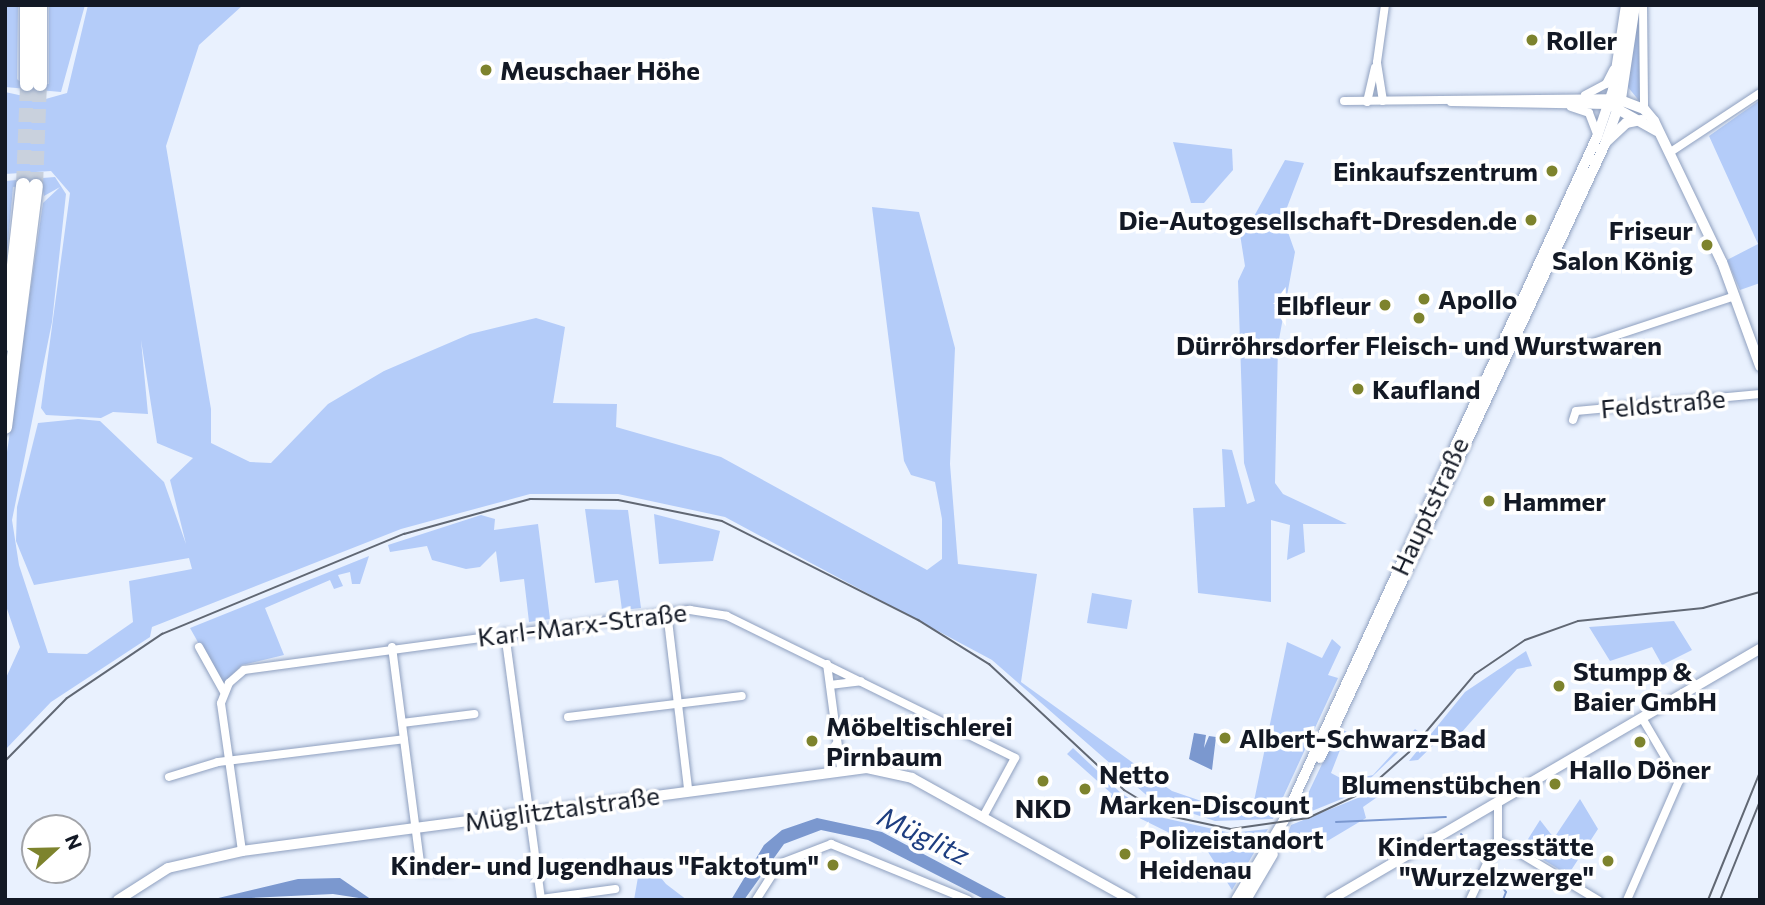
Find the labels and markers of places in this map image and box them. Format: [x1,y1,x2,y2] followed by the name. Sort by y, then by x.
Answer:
[1546,24,1617,56] place label: Roller
[1524,32,1540,48] marker: Roller
[500,54,700,86] place label: Meuschaer Höhe
[478,62,494,78] marker: Meuschaer Höhe
[1333,155,1538,187] place label: Einkaufszentrum
[1544,163,1560,179] marker: Einkaufszentrum
[1118,204,1517,236] place label: Die-Autogesellschaft-Dresden.de
[1523,212,1539,228] marker: Die-Autogesellschaft-Dresden.de
[1552,214,1693,276] place label: Friseur Salon König
[1699,237,1715,253] marker: Friseur Salon König
[1438,283,1517,315] place label: Apollo
[1276,289,1371,321] place label: Elbfleur
[1416,291,1432,307] marker: Apollo
[1377,297,1393,313] marker: Elbfleur
[1411,310,1427,326] marker: Dürröhrsdorfer Fleisch- und Wurstwaren
[1176,329,1662,361] place label: Dürröhrsdorfer Fleisch- und Wurstwaren
[1372,373,1480,405] place label: Kaufland
[1350,381,1366,397] marker: Kaufland
[1503,485,1606,517] place label: Hammer
[1481,493,1497,509] marker: Hammer
[1573,655,1717,716] place label: Stumpp & Baier GmbH
[1551,678,1567,694] marker: Stumpp & Baier GmbH
[826,710,1013,772] place label: Möbeltischlerei Pirnbaum
[1239,722,1486,754] place label: Albert-Schwarz-Bad
[1217,730,1233,746] marker: Albert-Schwarz-Bad
[804,733,820,749] marker: Möbeltischlerei Pirnbaum
[1632,734,1648,750] marker: Hallo Döner
[1569,753,1711,785] place label: Hallo Döner
[1099,758,1310,820] place label: Netto Marken-Discount
[1341,768,1541,800] place label: Blumenstübchen
[1035,773,1051,789] marker: NKD
[1547,776,1563,792] marker: Blumenstübchen
[1077,781,1093,797] marker: Netto Marken-Discount
[1015,792,1071,824] place label: NKD
[1139,823,1324,884] place label: Polizeistandort Heidenau
[1377,830,1594,892] place label: Kindertagesstätte "Wurzelzwerge"
[1117,846,1133,862] marker: Polizeistandort Heidenau
[390,849,819,881] place label: Kinder- und Jugendhaus "Faktotum"
[1600,853,1616,869] marker: Kindertagesstätte "Wurzelzwerge"
[825,857,841,873] marker: Kinder- und Jugendhaus "Faktotum"

